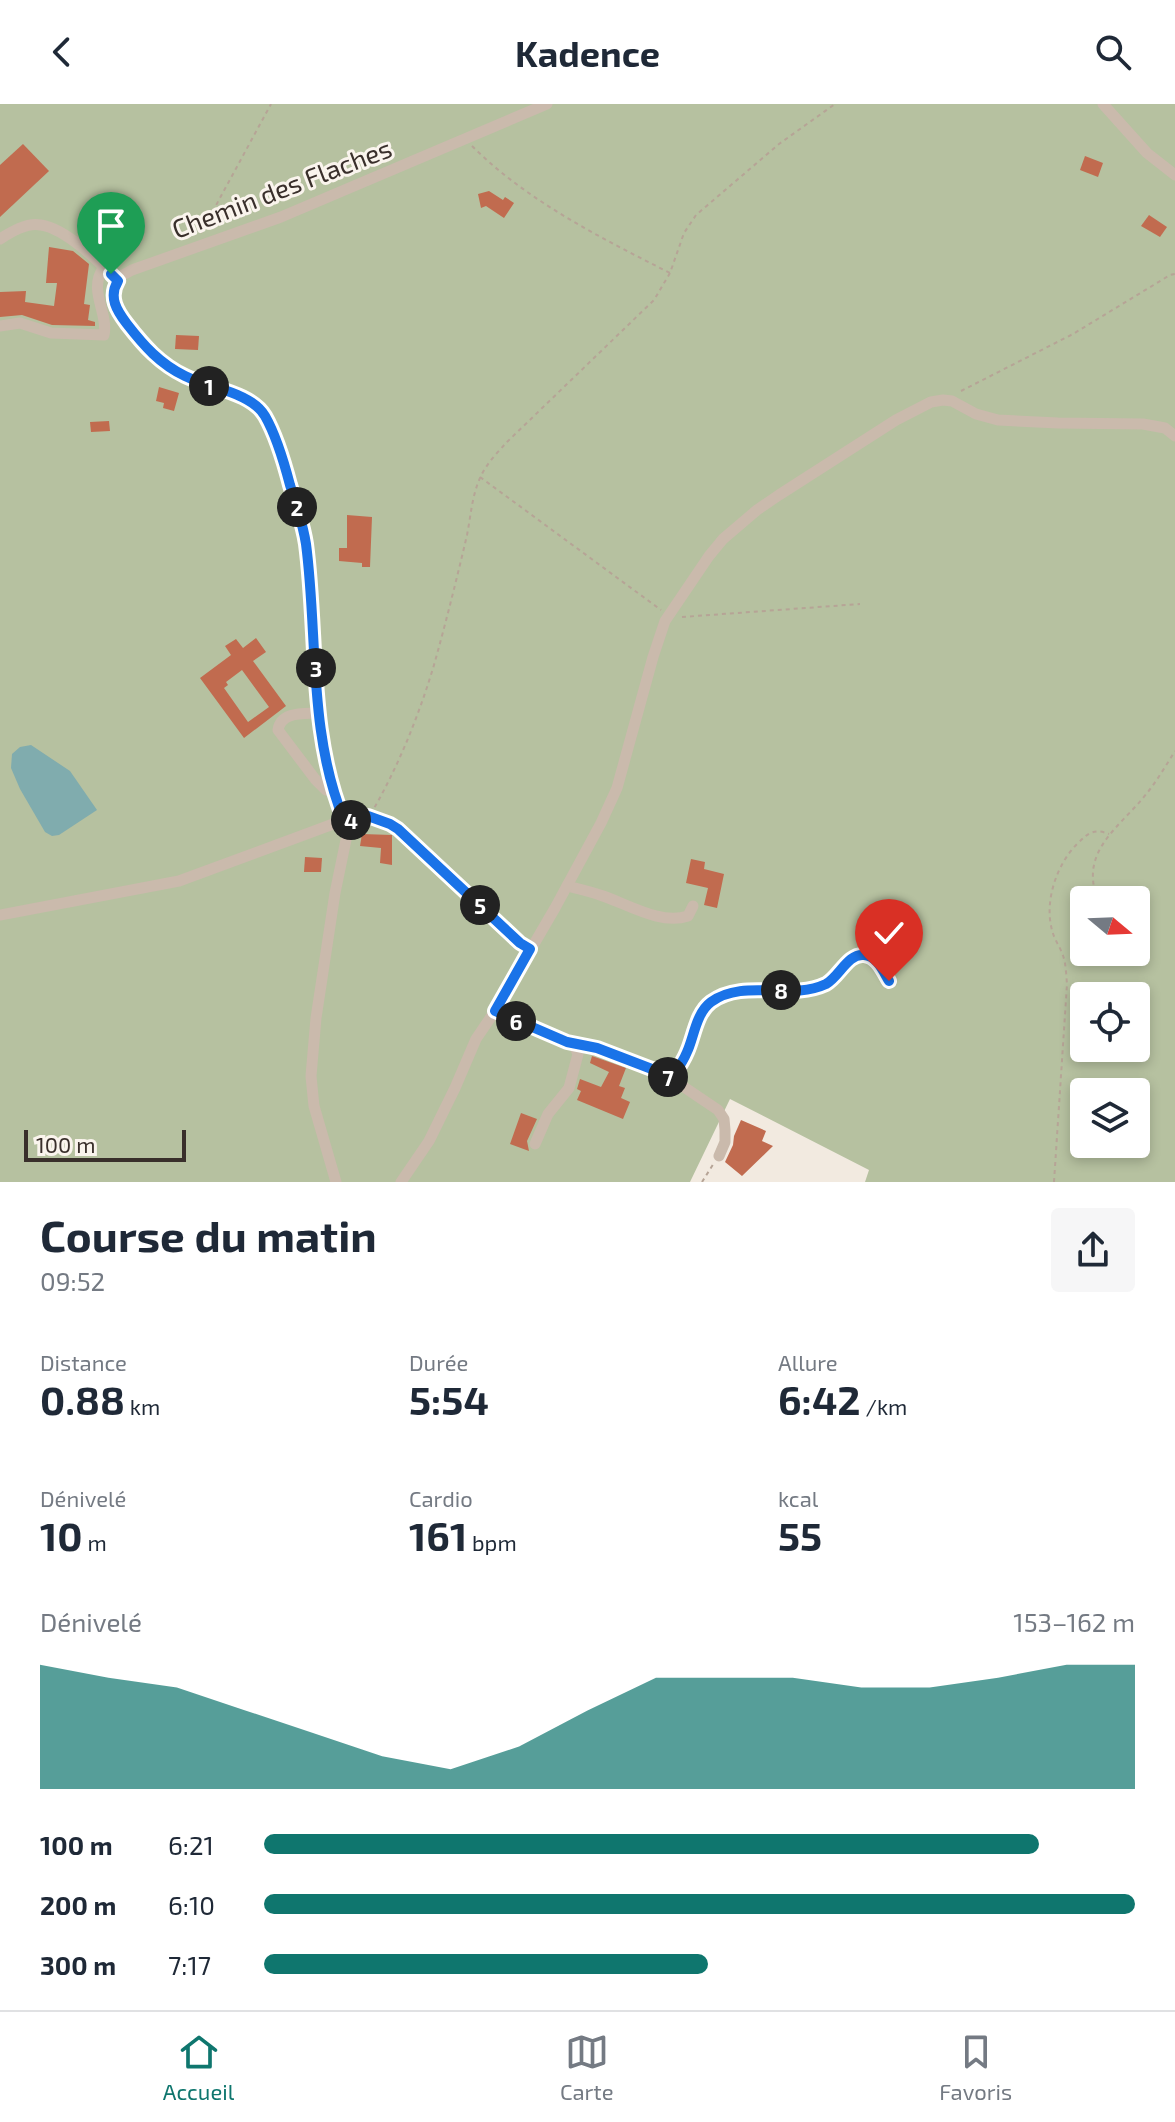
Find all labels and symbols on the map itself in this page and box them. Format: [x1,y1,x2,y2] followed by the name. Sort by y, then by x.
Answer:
[167,131,396,244] street label: Chemin des Flaches
[77,192,145,274] pin
[189,366,229,406] pin: 1
[277,487,317,527] pin: 2
[296,648,336,688] pin: 3
[331,800,371,840] pin: 4
[460,885,500,925] pin: 5
[1070,886,1150,966] north arrow
[855,899,923,981] pin
[761,970,801,1010] pin: 8
[496,1001,536,1041] pin: 6
[648,1057,688,1097] pin: 7
[24,1126,186,1162] scale bar

